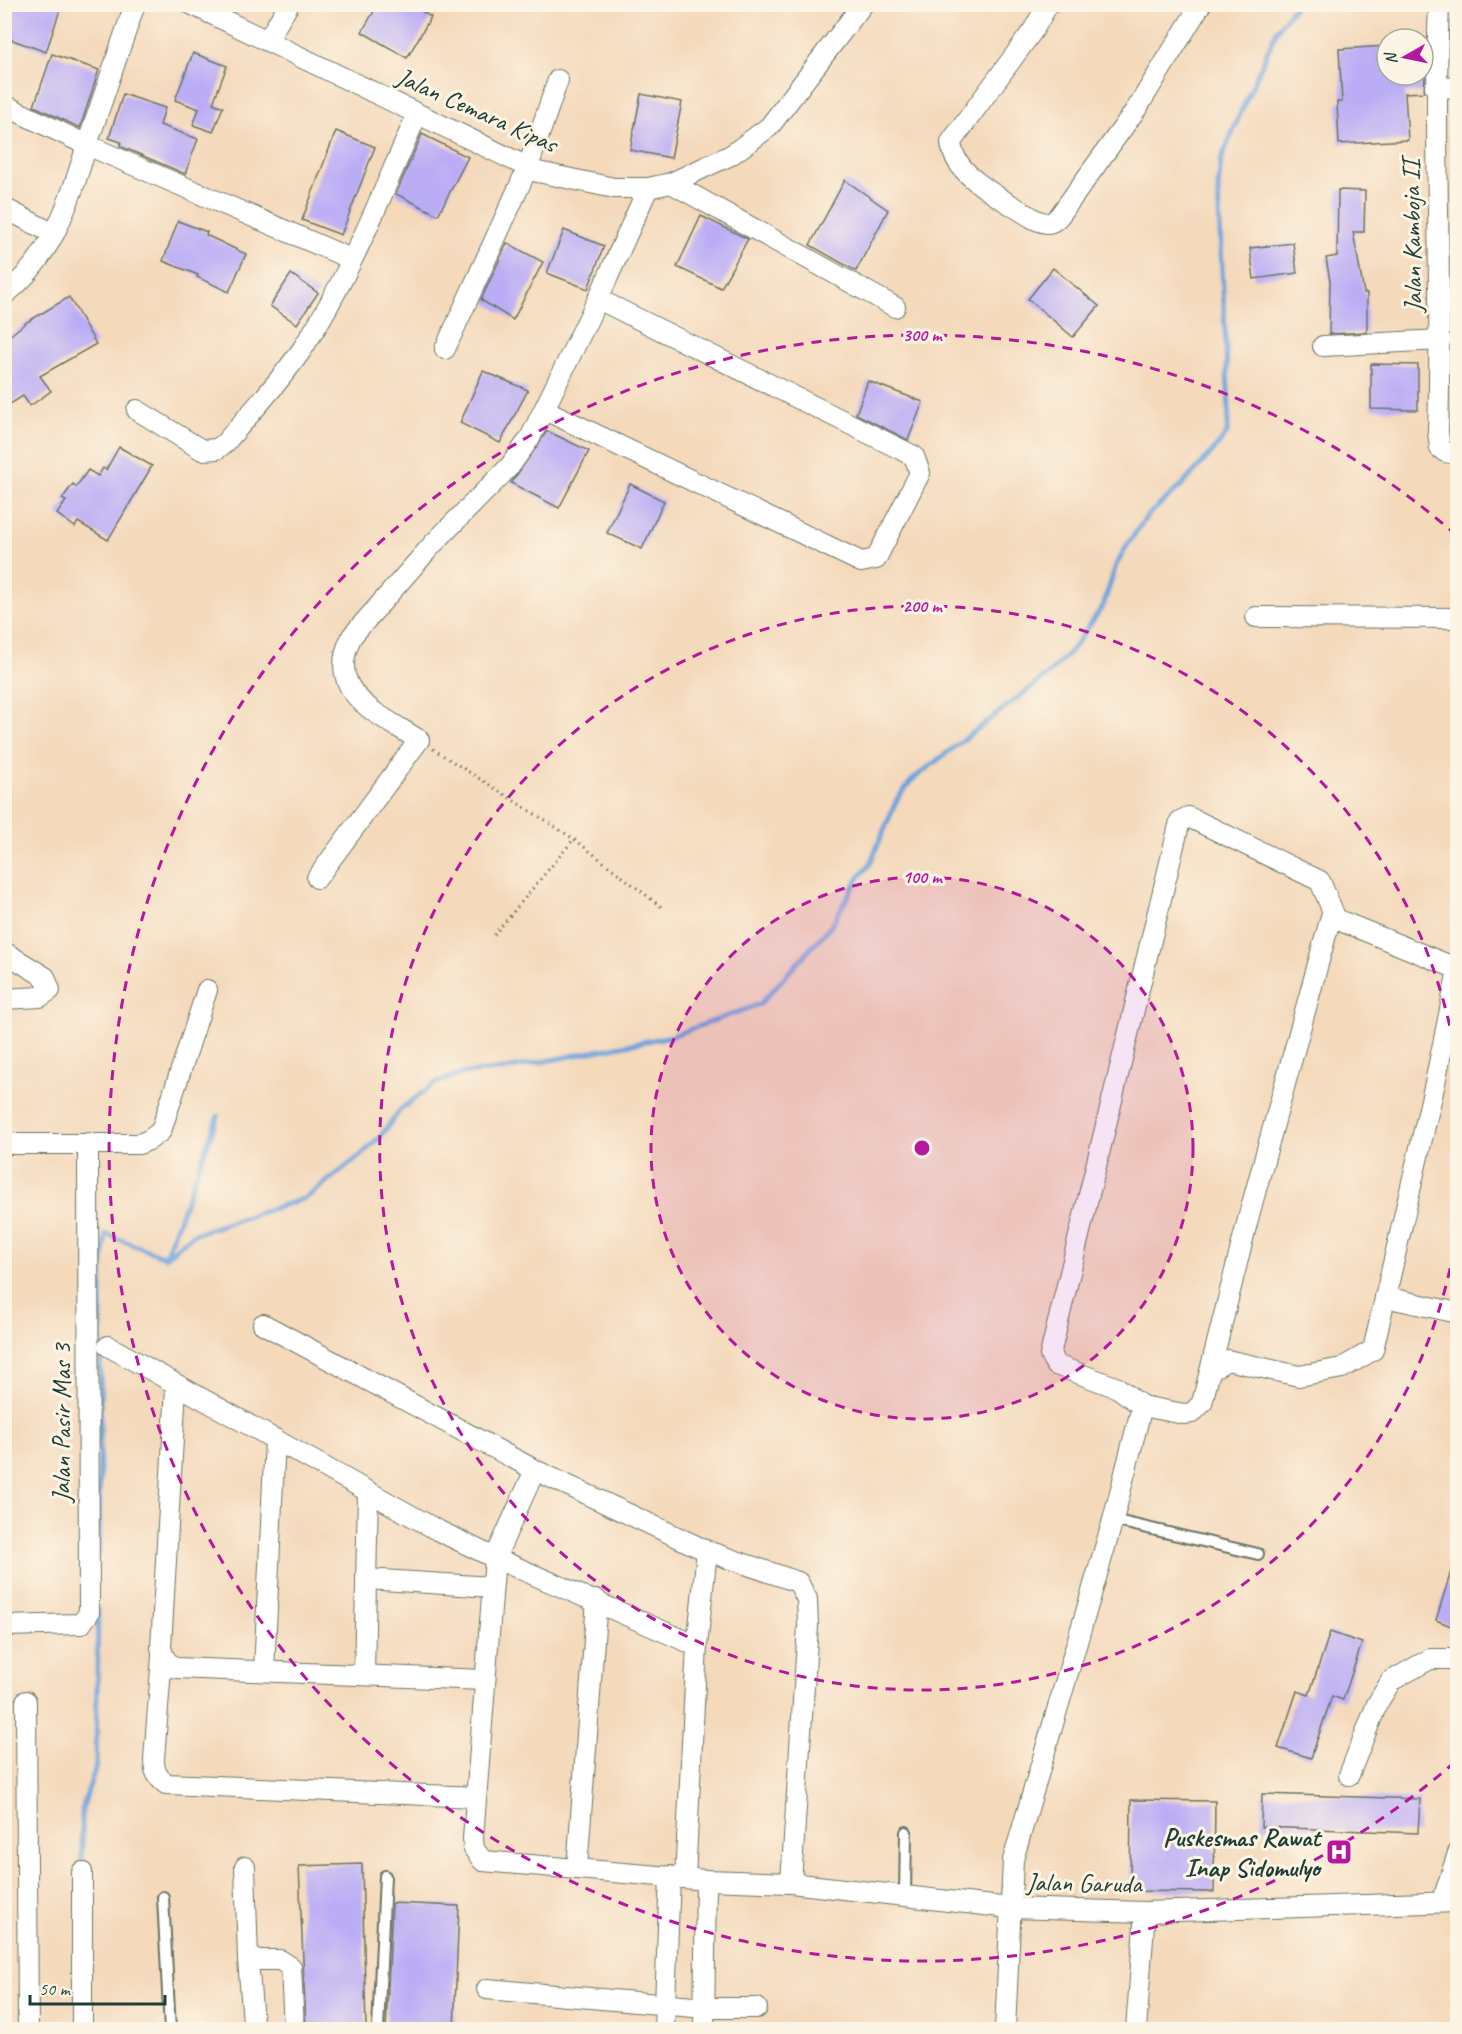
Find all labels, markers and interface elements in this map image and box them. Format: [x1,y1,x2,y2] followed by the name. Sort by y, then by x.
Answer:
[1375,27,1435,87] north arrow
[1380,50,1402,66] text: N
[390,59,565,161] street label: Jalan Cemara Kipas
[1394,154,1430,315] street label: Jalan Kamboja II
[903,324,943,346] text: 300 m
[903,595,943,617] text: 200 m
[903,866,943,888] text: 100 m
[912,1138,932,1158] centre of rings
[45,1341,78,1504] street label: Jalan Pasir Mas 3
[1163,1821,1323,1884] place label: Puskesmas Rawat Inap Sidomulyo
[1324,1837,1354,1867] hospital icon: Puskesmas Rawat Inap Sidomulyo
[1024,1865,1143,1901] street label: Jalan Garuda
[30,1968,165,2006] scale bar
[39,1978,72,2000] text: 50 m

